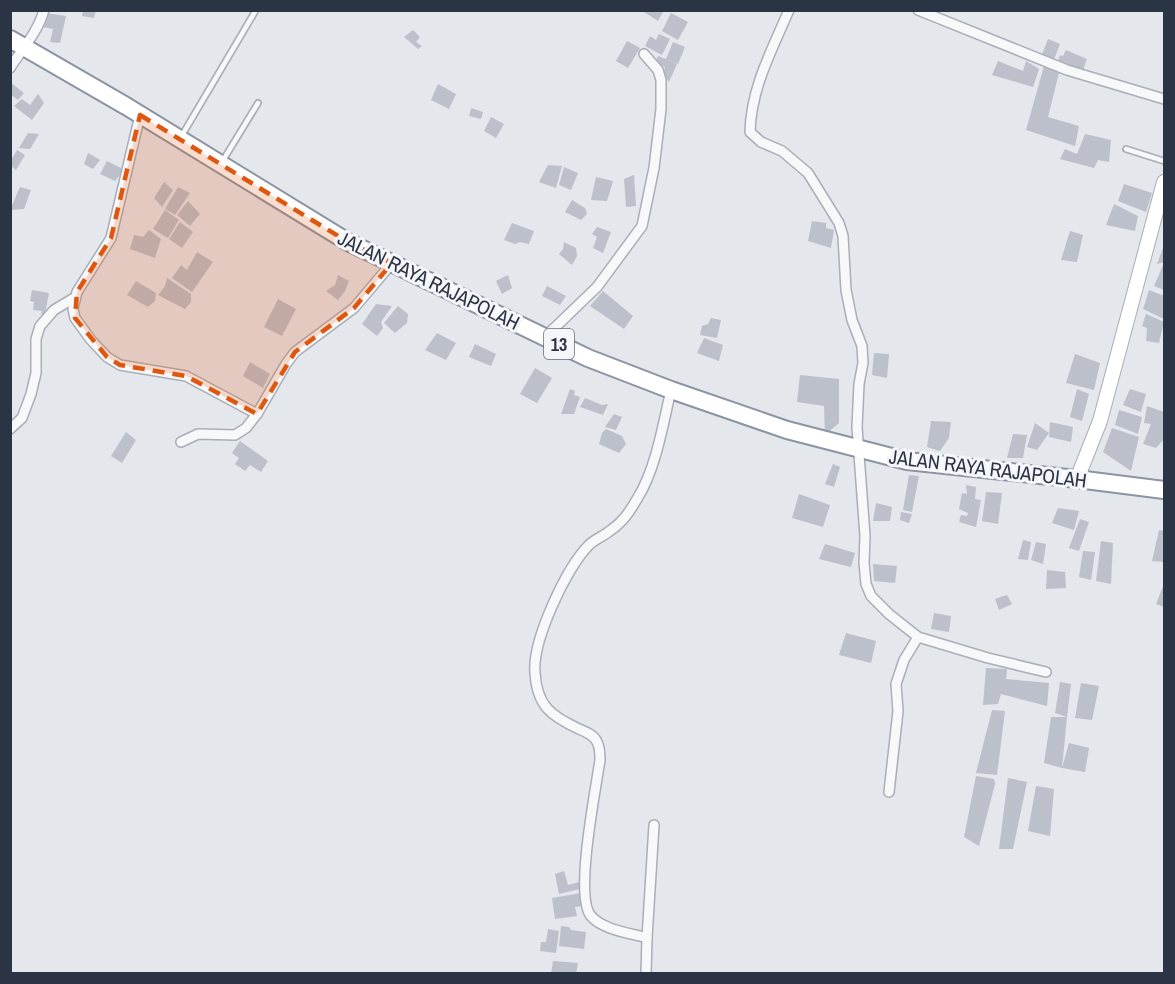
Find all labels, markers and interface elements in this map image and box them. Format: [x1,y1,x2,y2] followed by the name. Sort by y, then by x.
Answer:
[334,224,524,336] street label: JALAN RAYA RAJAPOLAH
[544,329,574,359] road number: 13
[888,442,1088,494] street label: JALAN RAYA RAJAPOLAH

